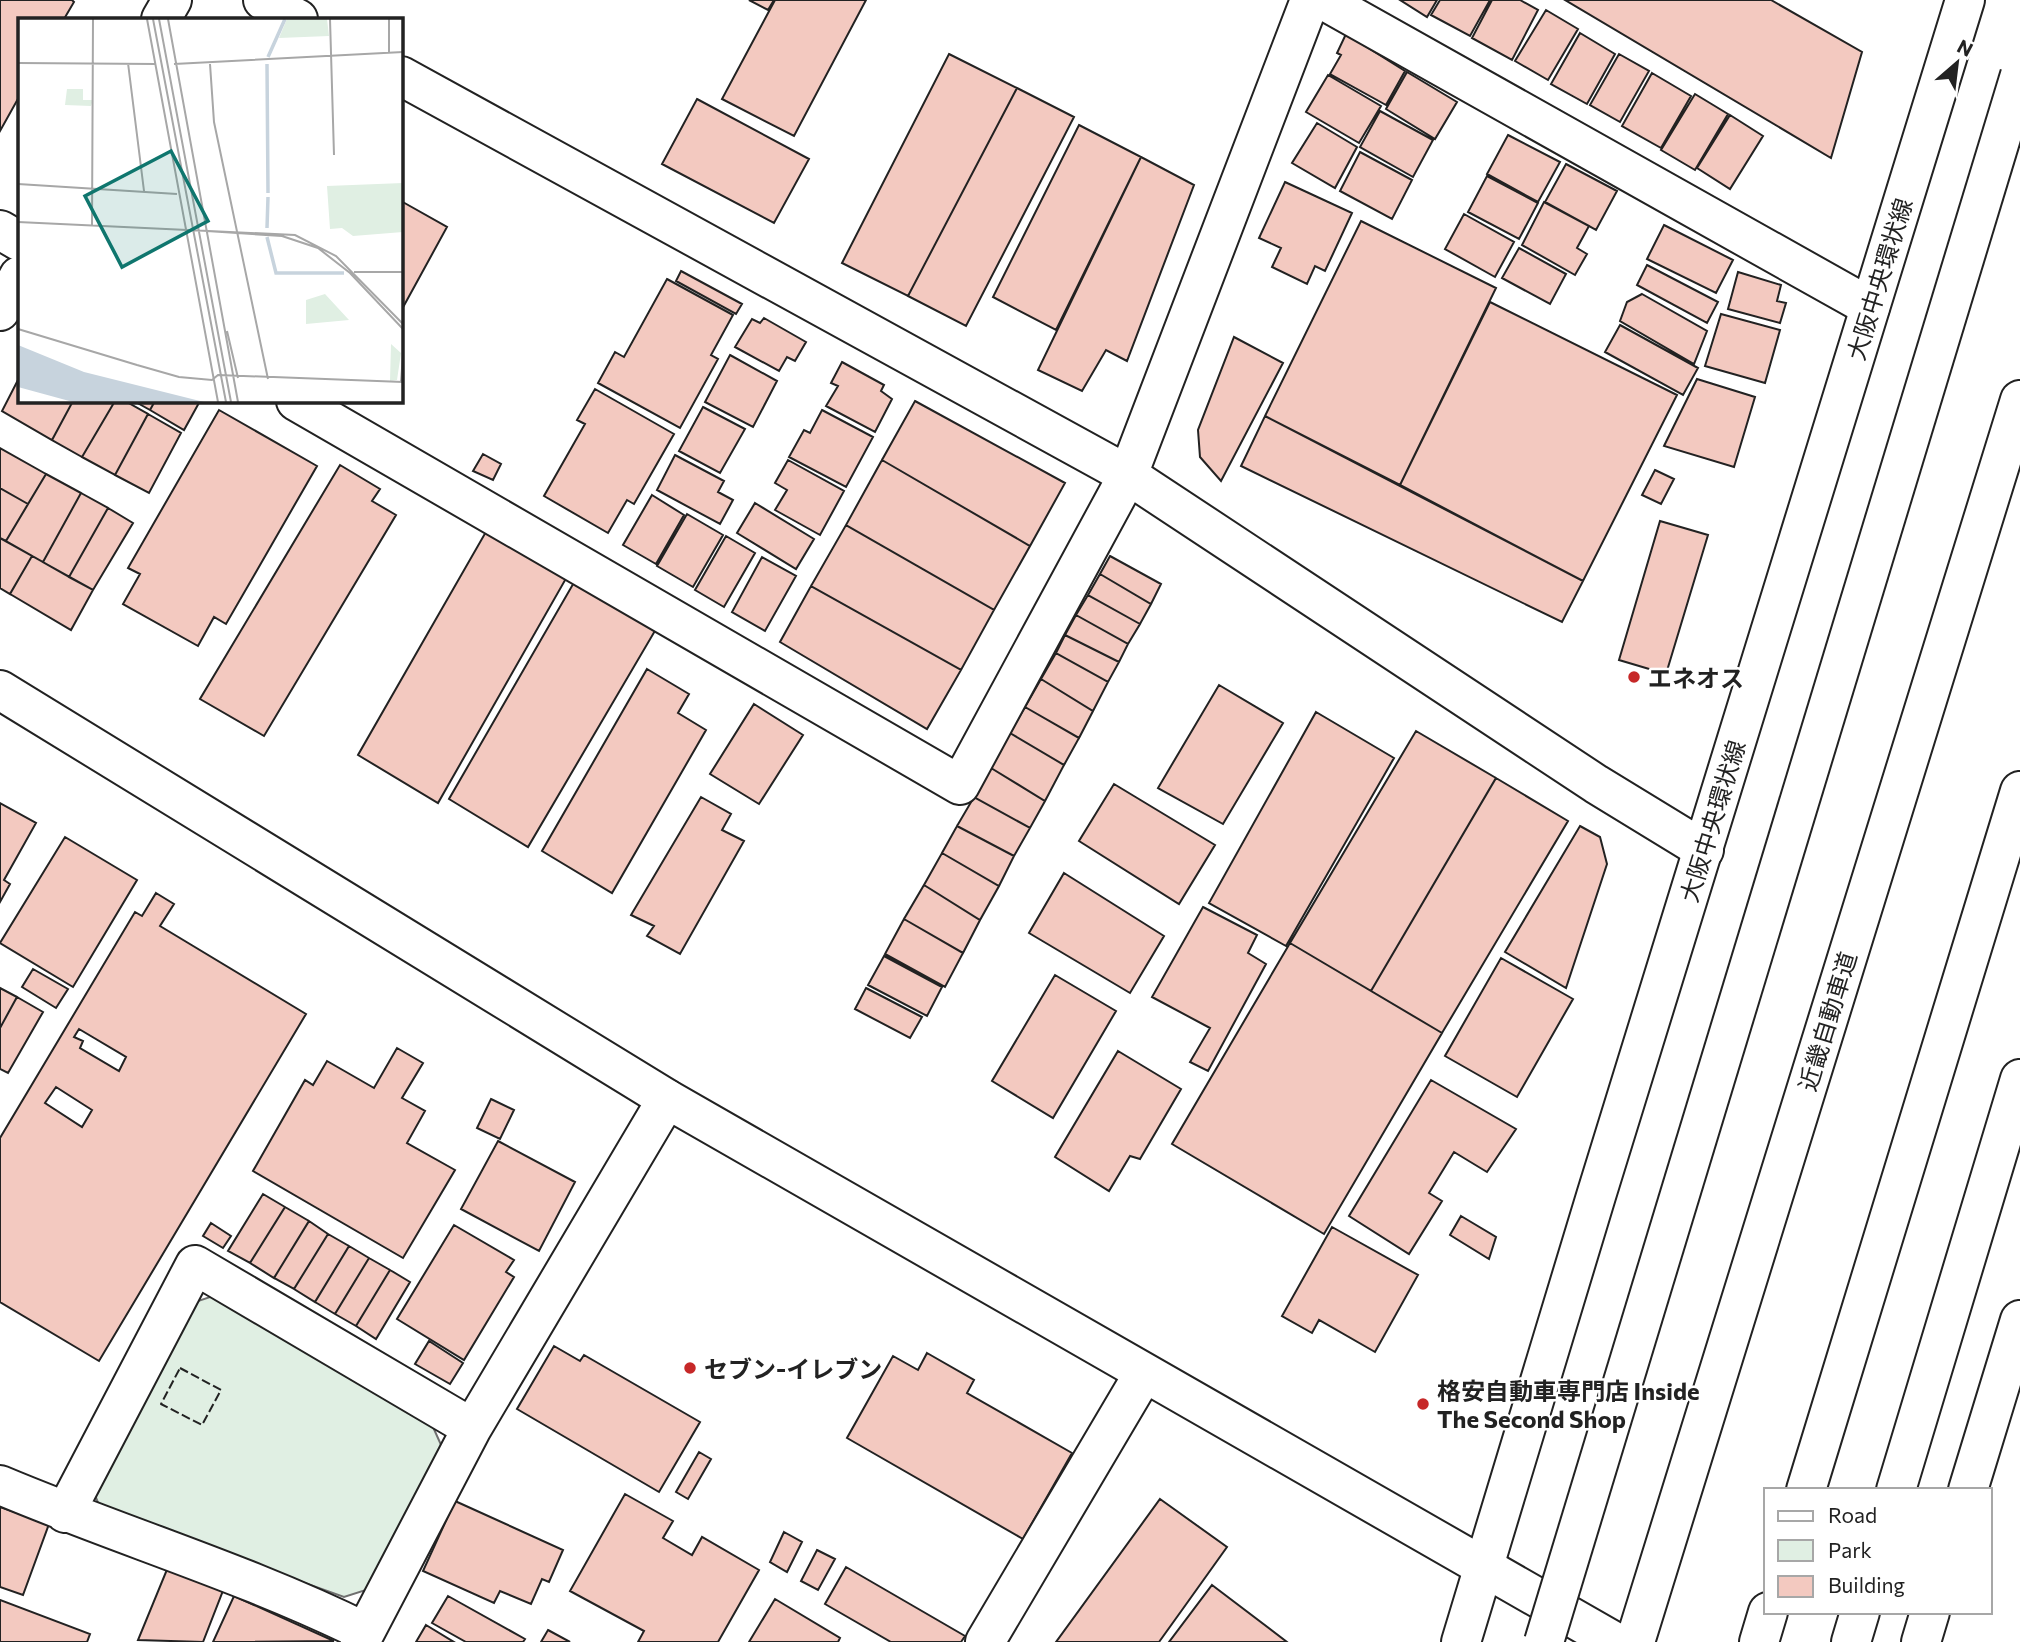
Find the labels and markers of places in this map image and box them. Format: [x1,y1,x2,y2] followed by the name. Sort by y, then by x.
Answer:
[1648,663,1744,692] place label: エネオス
[1626,669,1642,685] marker: エネオス
[704,1354,882,1383] place label: セブン-イレブン
[682,1360,698,1376] marker: セブン-イレブン
[1437,1376,1700,1433] place label: 格安自動車専門店 Inside The Second Shop
[1415,1396,1431,1412] marker: 格安自動車専門店 Inside The Second Shop

